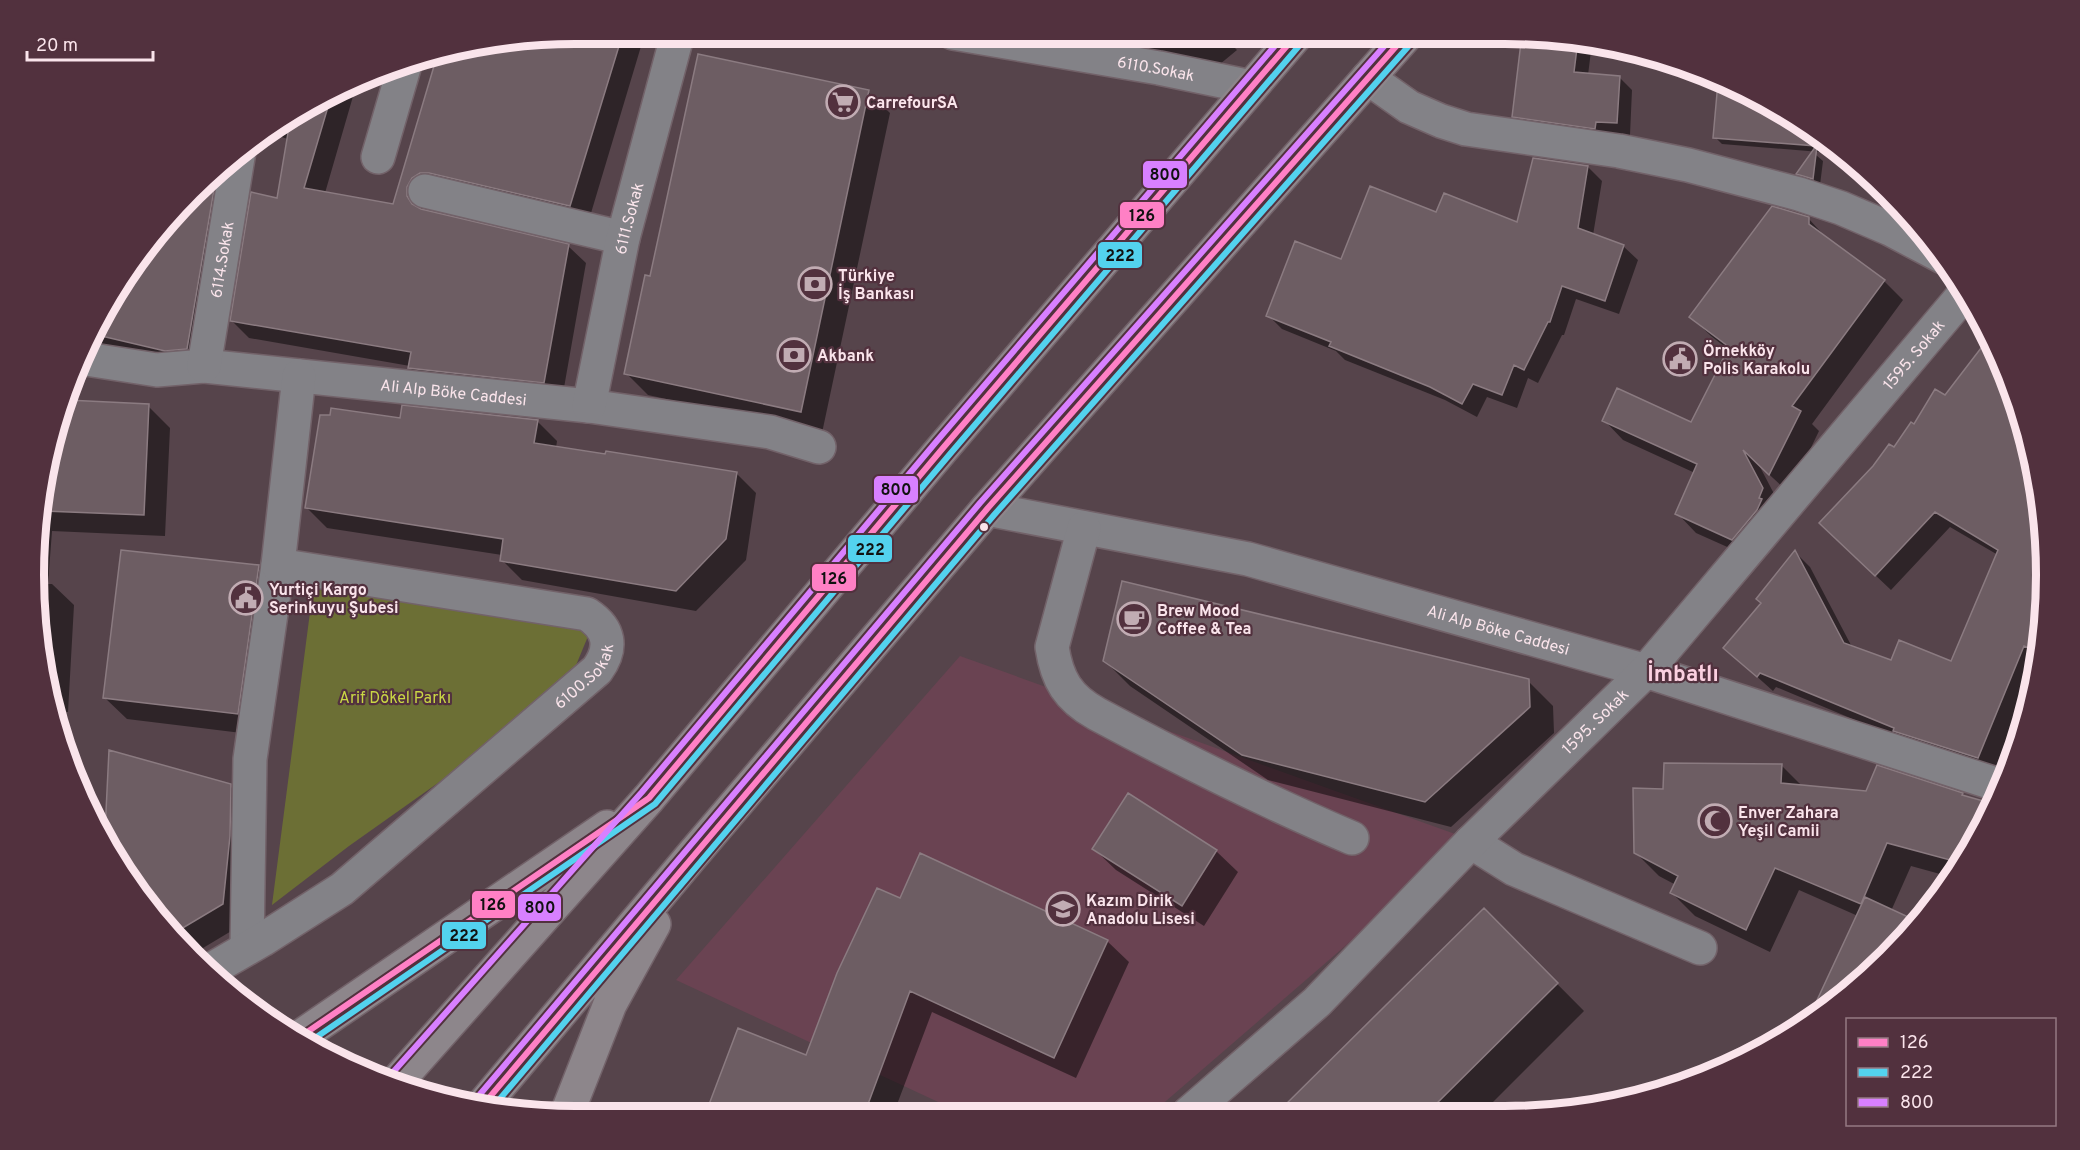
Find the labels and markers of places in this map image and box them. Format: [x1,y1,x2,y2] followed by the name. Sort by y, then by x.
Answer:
[825,84,861,120] supermarket icon: CarrefourSA
[866,94,958,114] place label: CarrefourSA
[797,266,833,302] bank icon: Türkiye İş Bankası
[838,267,914,305] place label: Türkiye İş Bankası
[776,337,812,373] bank icon: Akbank
[1703,340,1810,380] place label: Örnekköy Polis Karakolu
[1662,341,1698,377] public building icon: Örnekköy Polis Karakolu
[817,347,874,367] place label: Akbank
[978,521,990,533] unlabelled marker
[228,580,264,616] public building icon: Yurtiçi Kargo Serinkuyu Şubesi
[269,581,399,619] place label: Yurtiçi Kargo Serinkuyu Şubesi
[1116,601,1152,637] cafe icon: Brew Mood Coffee & Tea
[1157,602,1252,640] place label: Brew Mood Coffee & Tea
[1697,803,1733,839] mosque icon: Enver Zahara Yeşil Camii
[1738,804,1839,842] place label: Enver Zahara Yeşil Camii
[1045,891,1081,927] school or university icon: Kazım Dirik Anadolu Lisesi
[1086,892,1195,930] place label: Kazım Dirik Anadolu Lisesi

